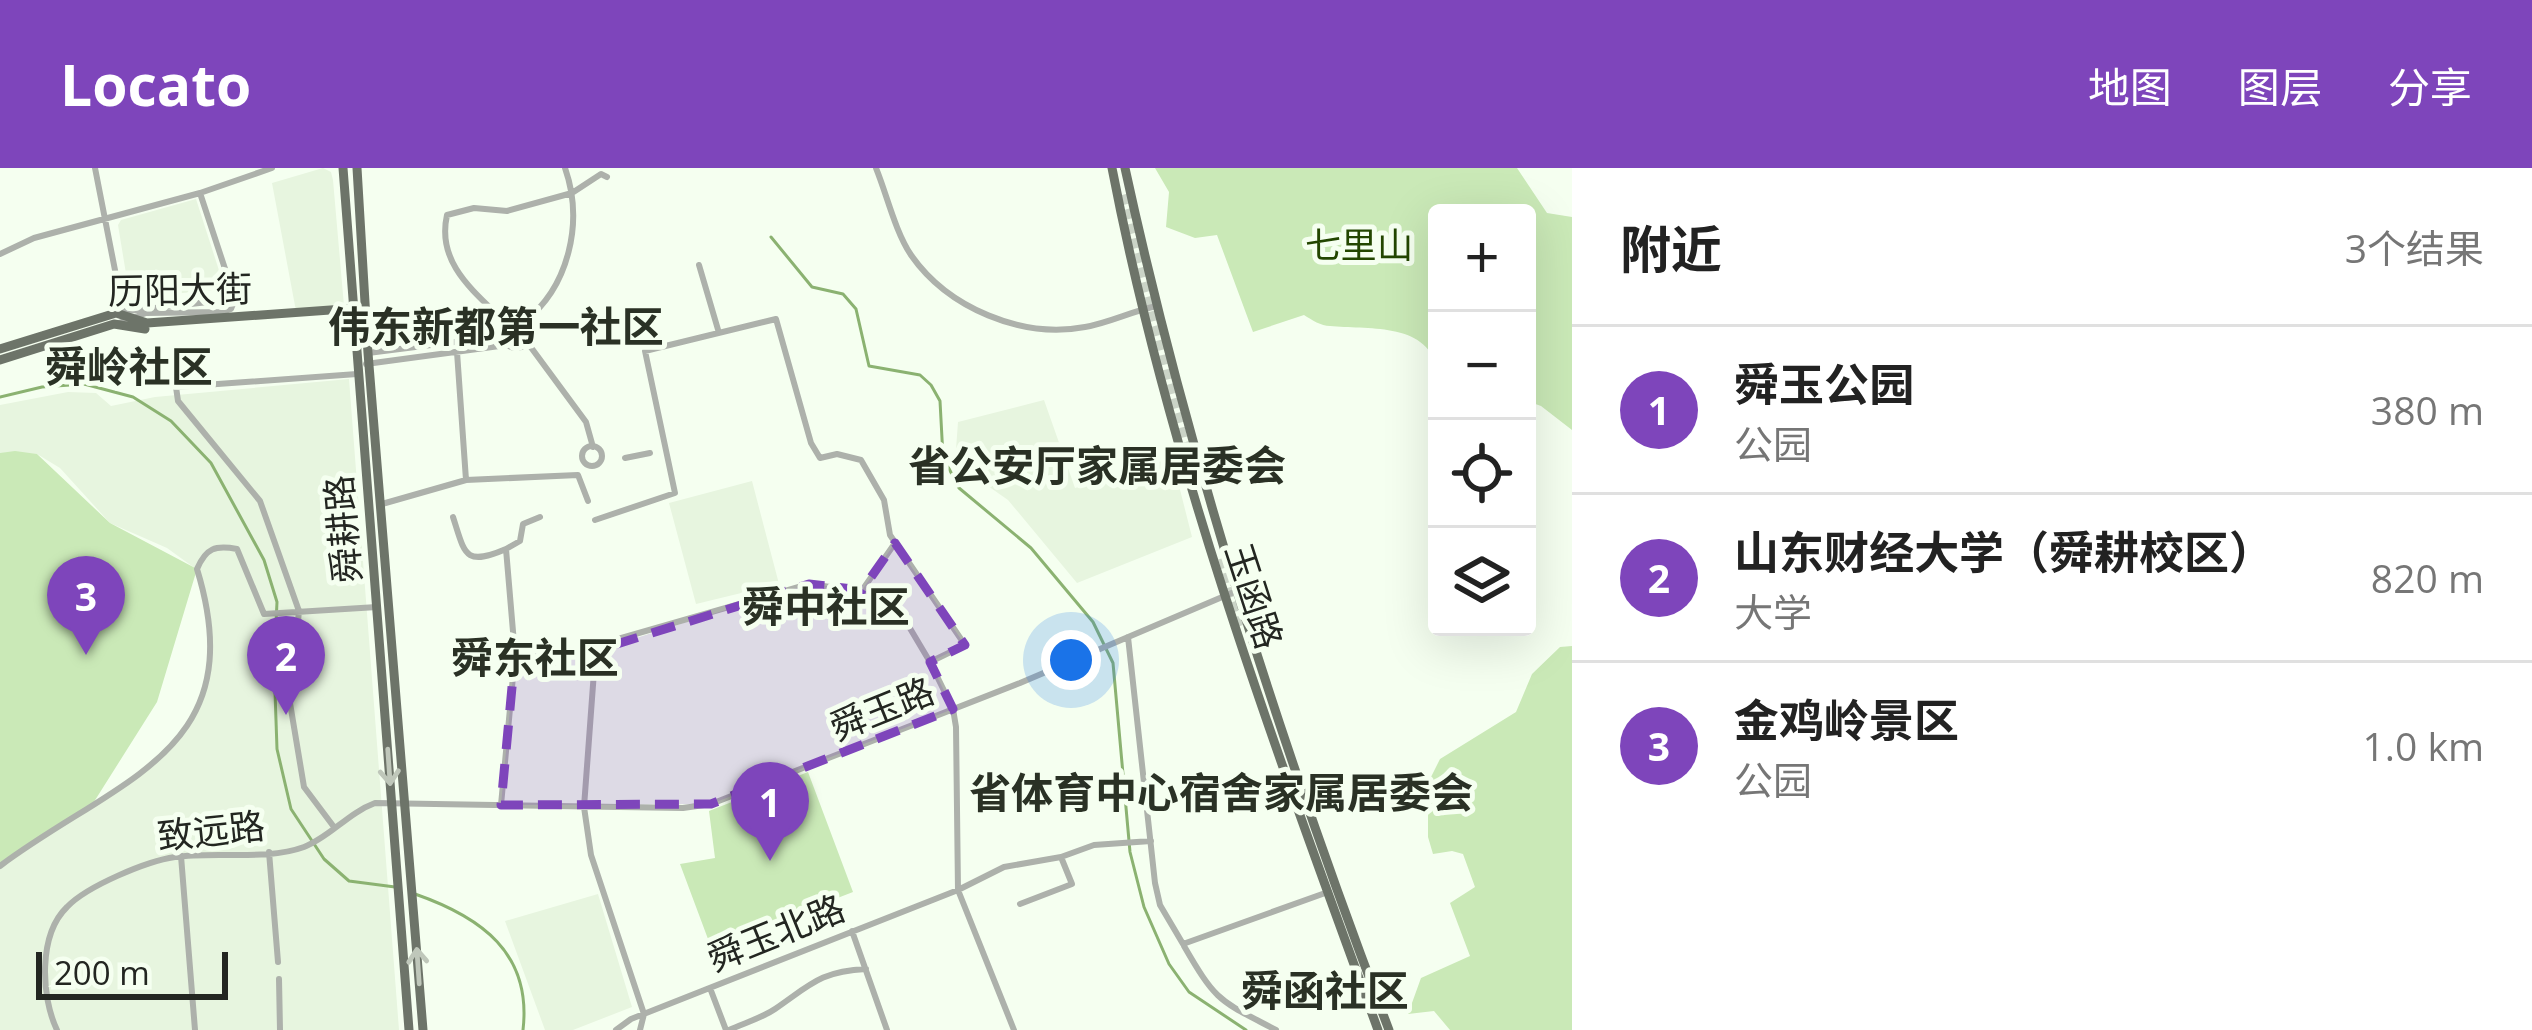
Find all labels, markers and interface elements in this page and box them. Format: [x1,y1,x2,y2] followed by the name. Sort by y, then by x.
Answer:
[60,45,251,123] text: Locato
[2088,58,2172,115] text: 地图
[2238,58,2322,115] text: 图层
[2388,58,2472,115] text: 分享
[1428,204,1536,636] map controls
[1428,204,1536,312] button: +
[1620,213,1722,283] text: 附近
[1305,220,1413,269] park label: 七里山
[2345,221,2484,274] text: 3个结果
[108,264,252,315] street label: 历阳大街
[328,297,664,354] district label: 伟东新都第一社区
[1428,312,1536,420] button: −
[45,337,213,394] district label: 舜岭社区
[1734,353,1914,414] text: 舜玉公园
[1648,383,1670,436] text: 1
[2371,383,2484,436] text: 380 m
[1734,417,1812,470] text: 公园
[1428,420,1536,528] button: locate
[908,436,1286,493] district label: 省公安厅家属居委会
[313,473,372,585] street label: 舜耕路
[1734,521,2274,582] text: 山东财经大学（舜耕校区）
[1428,528,1536,636] button: layers
[1214,537,1294,655] street label: 玉函路
[1648,551,1670,604] text: 2
[2371,551,2484,604] text: 820 m
[47,556,125,655] pin: 3
[742,577,910,634] district label: 舜中社区
[1734,585,1812,638] text: 大学
[247,616,325,715] pin: 2
[451,628,619,685] district label: 舜东社区
[1041,630,1101,690] your location
[823,666,941,751] street label: 舜玉路
[1734,689,1959,750] text: 金鸡岭景区
[1648,719,1670,772] text: 3
[2362,719,2484,772] text: 1.0 km
[378,747,401,786] one-way arrow
[1734,753,1812,806] text: 公园
[731,762,809,861] pin: 1
[969,763,1473,820] district label: 省体育中心宿舍家属居委会
[155,800,267,861] street label: 致远路
[700,883,852,982] street label: 舜玉北路
[36,946,228,999] scale bar
[407,947,430,986] one-way arrow
[54,950,150,995] text: 200 m
[1241,961,1409,1018] district label: 舜函社区

